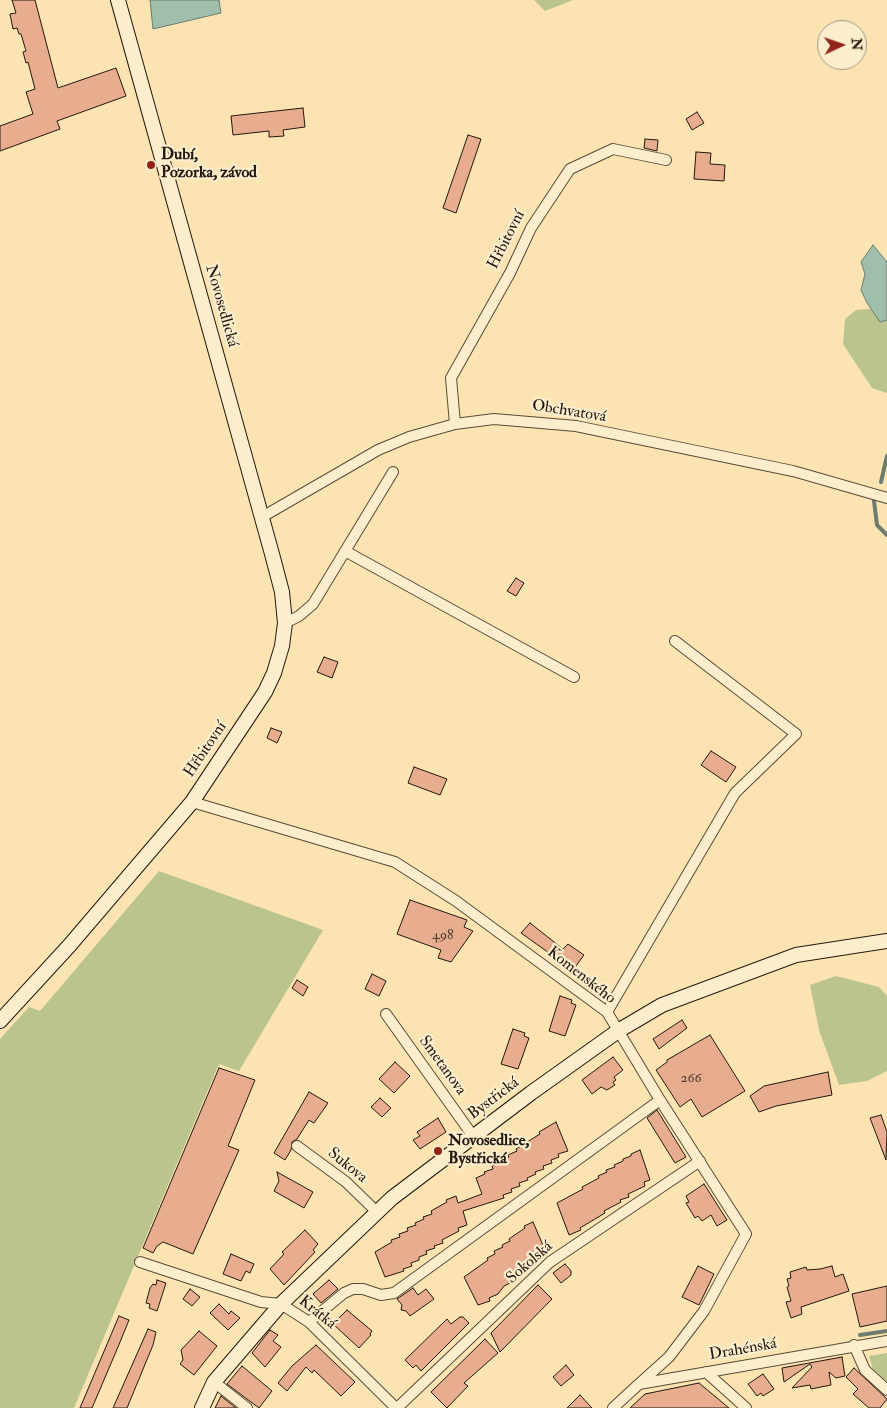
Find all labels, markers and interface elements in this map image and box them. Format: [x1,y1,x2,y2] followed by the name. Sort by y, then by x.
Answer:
[817,20,867,70] north arrow
[848,38,865,51] text: N
[161,146,257,184] place label: Dubí, Pozorka, závod
[145,159,157,171] marker: Dubí, Pozorka, závod
[484,208,530,272] street label: Hřbitovní
[200,263,242,349] street label: Novosedlická
[530,397,608,427] street label: Obchvatová
[180,718,232,782] street label: Hřbitovní
[432,928,454,944] house number: 498
[543,943,619,1009] street label: Komenského
[414,1032,470,1100] street label: Smetanova
[680,1071,702,1087] house number: 266
[465,1074,523,1124] street label: Bystřická
[448,1132,529,1170] place label: Novosedlice, Bystřická
[323,1144,371,1188] street label: Sukova
[432,1145,444,1157] marker: Novosedlice, Bystřická
[503,1238,557,1288] street label: Sokolská
[294,1292,340,1334] street label: Krátká
[708,1335,778,1365] street label: Drahénská

